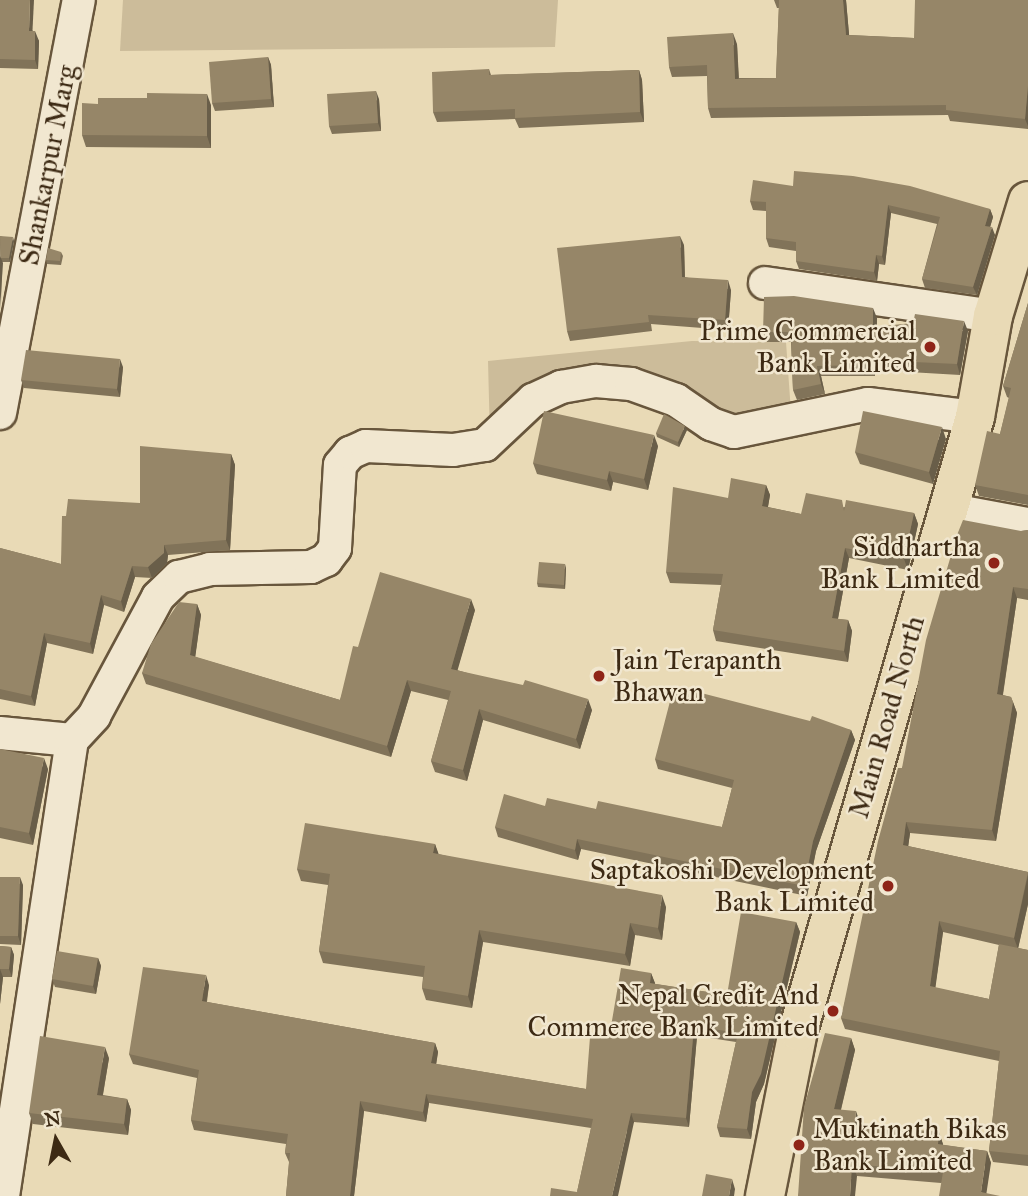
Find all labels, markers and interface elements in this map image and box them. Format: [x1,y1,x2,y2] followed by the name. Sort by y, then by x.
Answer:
[12,62,84,268] street label: Shankarpur Marg
[700,314,916,380] place label: Prime Commercial Bank Limited
[922,339,938,355] marker: Prime Commercial Bank Limited
[820,530,980,596] place label: Siddhartha Bank Limited
[986,555,1002,571] marker: Siddhartha Bank Limited
[842,612,932,822] street label: Main Road North
[613,643,782,709] place label: Jain Terapanth Bhawan
[591,668,607,684] marker: Jain Terapanth Bhawan
[590,853,874,919] place label: Saptakoshi Development Bank Limited
[880,878,896,894] marker: Saptakoshi Development Bank Limited
[528,978,819,1044] place label: Nepal Credit And Commerce Bank Limited
[825,1003,841,1019] marker: Nepal Credit And Commerce Bank Limited
[21,1105,91,1175] north arrow
[43,1106,62,1131] text: N
[813,1112,1007,1178] place label: Muktinath Bikas Bank Limited
[791,1137,807,1153] marker: Muktinath Bikas Bank Limited

